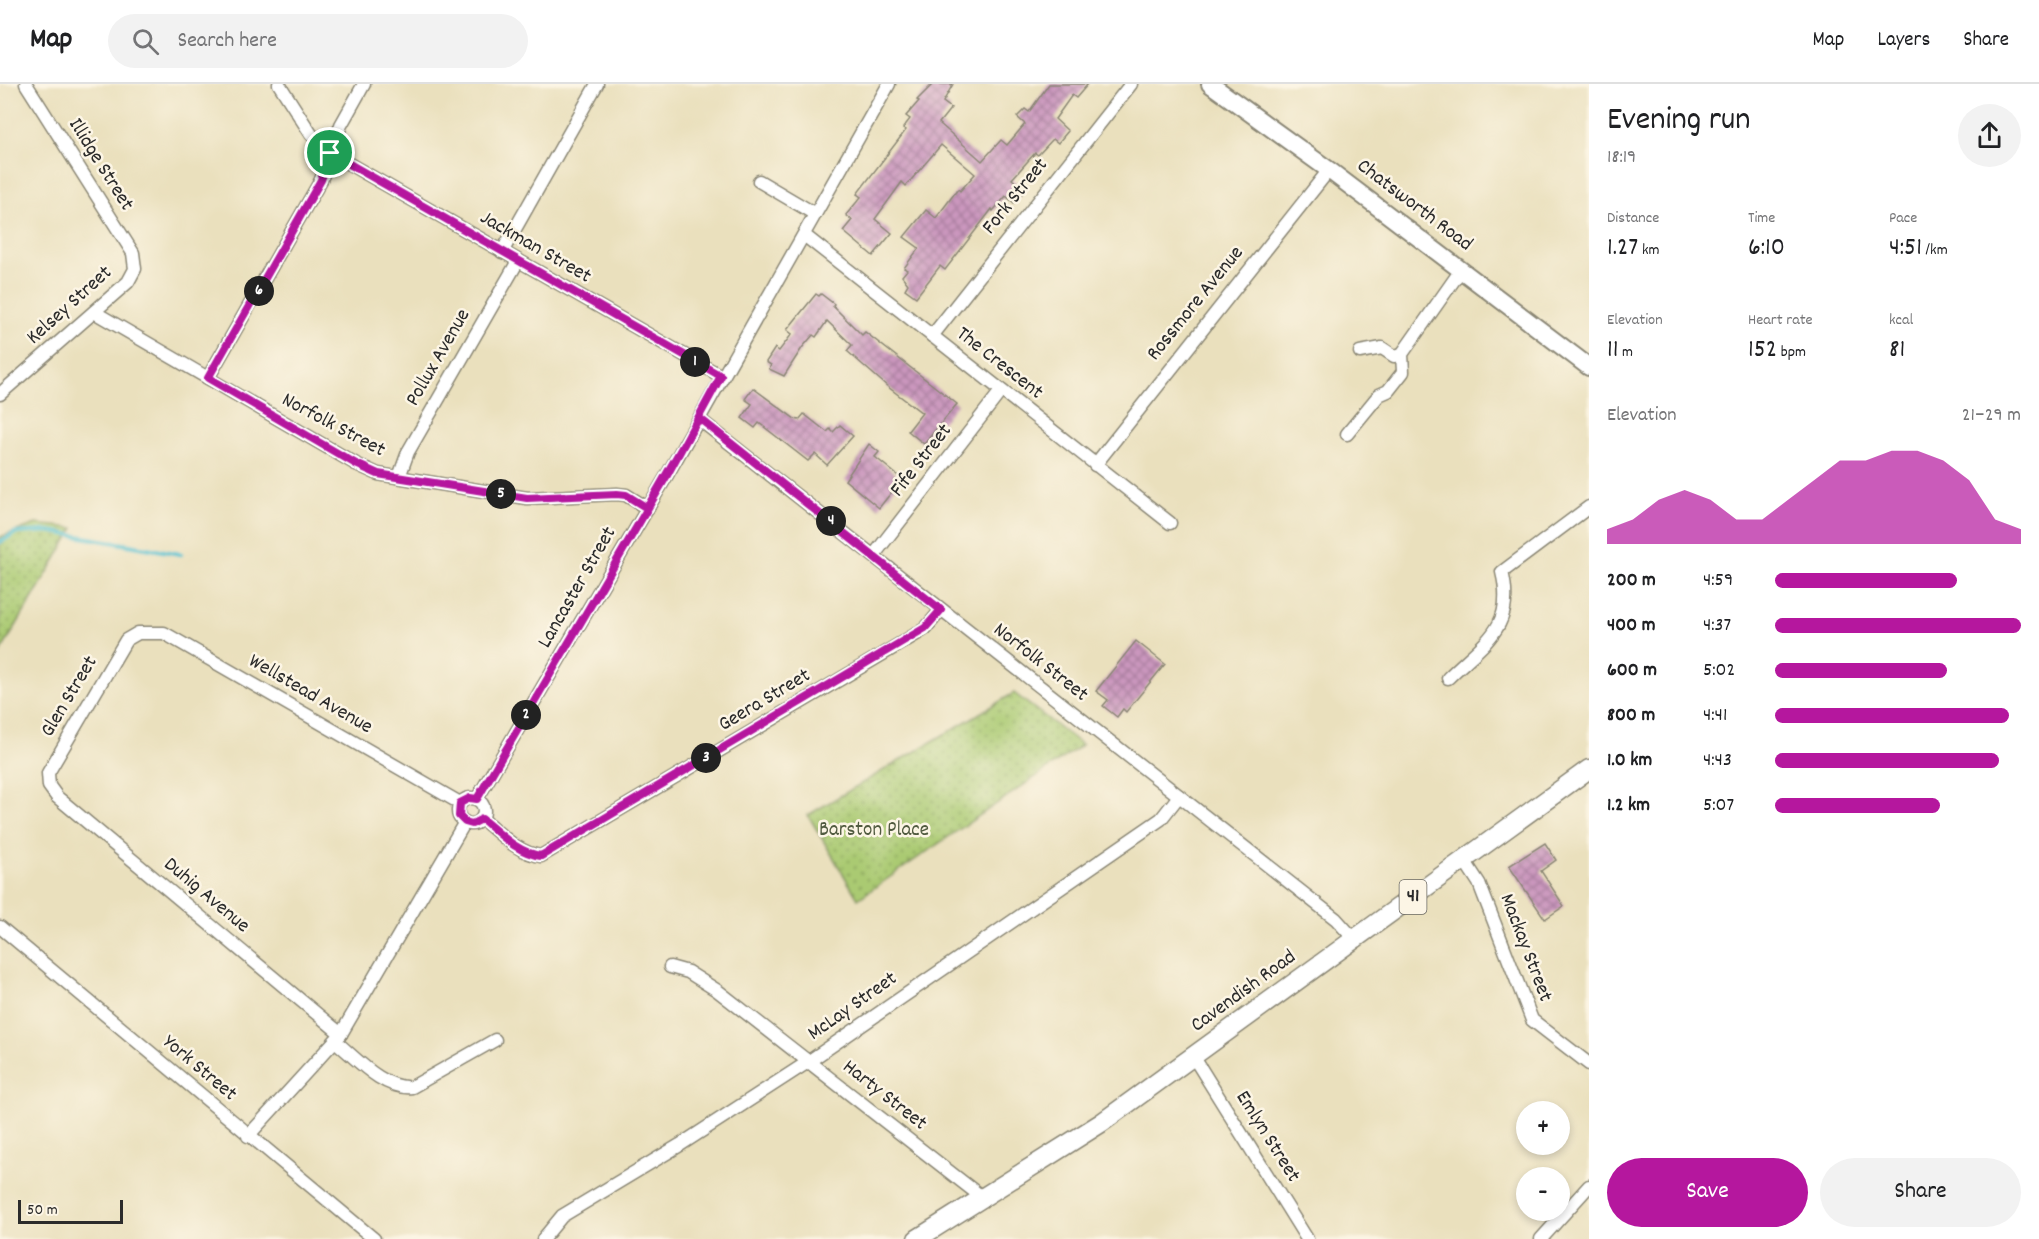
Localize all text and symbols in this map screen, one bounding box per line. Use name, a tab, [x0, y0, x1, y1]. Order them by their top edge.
search box	[108, 14, 528, 68]
text: Map	[30, 21, 72, 61]
icon: search	[129, 25, 162, 58]
text: Search here	[177, 26, 277, 57]
text: Map	[1813, 26, 1844, 56]
text: Layers	[1877, 26, 1930, 56]
text: Share	[1963, 26, 2009, 56]
text: Evening run	[1607, 98, 1751, 145]
button: share	[1958, 104, 2021, 167]
street label: Illidge Street	[60, 113, 141, 217]
pin	[304, 127, 355, 178]
icon: arrive	[313, 136, 346, 169]
text: 18:19	[1607, 144, 1636, 172]
street label: Fork Street	[976, 152, 1056, 242]
street label: Chatsworth Road	[1350, 152, 1478, 260]
street label: Jackman Street	[474, 204, 597, 292]
text: Distance	[1607, 207, 1659, 230]
text: Time	[1748, 207, 1775, 230]
text: Pace	[1889, 207, 1917, 230]
text: 1.27	[1607, 230, 1638, 267]
text: 6:10	[1748, 230, 1785, 267]
text: 4:51	[1889, 230, 1922, 267]
text: km	[1638, 239, 1660, 262]
text: /km	[1922, 239, 1948, 262]
street label: Rossmore Avenue	[1140, 240, 1252, 368]
street label: Kelsey Street	[20, 259, 120, 353]
pin: 6	[244, 276, 274, 306]
text: 6	[255, 279, 263, 302]
street label: Pollux Avenue	[399, 304, 479, 412]
text: Elevation	[1607, 309, 1663, 332]
text: Heart rate	[1748, 309, 1813, 332]
text: kcal	[1889, 309, 1913, 332]
street label: The Crescent	[949, 320, 1049, 408]
text: 11	[1607, 332, 1618, 369]
text: 152	[1748, 332, 1777, 369]
text: 81	[1889, 332, 1905, 369]
text: m	[1618, 341, 1633, 364]
text: bpm	[1777, 341, 1806, 364]
pin: 1	[680, 347, 710, 377]
text: 1	[693, 350, 697, 373]
street label: Norfolk Street	[276, 386, 390, 466]
text: Elevation	[1607, 402, 1677, 430]
text: 21–29 m	[1962, 402, 2021, 430]
street label: Fife Street	[884, 418, 960, 504]
pin: 5	[486, 479, 516, 509]
text: 5	[497, 482, 505, 505]
pin: 4	[816, 506, 846, 536]
text: 4	[828, 509, 834, 532]
street label: Lancaster Street	[531, 521, 625, 654]
text: 200 m	[1607, 567, 1656, 595]
text: 4:59	[1703, 567, 1733, 595]
text: 400 m	[1607, 612, 1655, 640]
text: 4:37	[1703, 612, 1731, 640]
street label: Norfolk Street	[986, 616, 1094, 710]
street label: Wellstead Avenue	[242, 647, 378, 743]
street label: Glen Street	[34, 650, 106, 743]
text: 600 m	[1607, 657, 1657, 685]
text: 5:02	[1703, 657, 1735, 685]
street label: Geera Street	[713, 662, 817, 740]
pin: 2	[511, 700, 541, 730]
text: 800 m	[1607, 702, 1655, 730]
text: 4:41	[1703, 702, 1727, 730]
text: 2	[523, 703, 530, 726]
pin: 3	[691, 743, 721, 773]
text: 3	[702, 746, 710, 769]
text: 1.0 km	[1607, 747, 1652, 775]
text: 4:43	[1703, 747, 1732, 775]
text: 1.2 km	[1607, 792, 1650, 820]
text: 5:07	[1703, 792, 1734, 820]
park label: Barston Place	[819, 816, 929, 846]
street label: Duhig Avenue	[156, 851, 256, 941]
road number: 41	[1400, 880, 1426, 914]
street label: Mackay Street	[1491, 890, 1559, 1007]
street label: Cavendish Road	[1185, 943, 1303, 1041]
street label: McLay Street	[802, 965, 904, 1049]
street label: York Street	[155, 1029, 243, 1109]
street label: Harty Street	[835, 1053, 933, 1139]
street label: Emlyn Street	[1227, 1085, 1307, 1189]
map controls	[1516, 1101, 1570, 1221]
button: +	[1516, 1101, 1570, 1155]
button: Save	[1607, 1158, 1808, 1227]
button: Share	[1820, 1158, 2021, 1227]
button: −	[1516, 1167, 1570, 1221]
scale bar	[18, 1197, 123, 1224]
text: 50 m	[27, 1199, 58, 1222]

